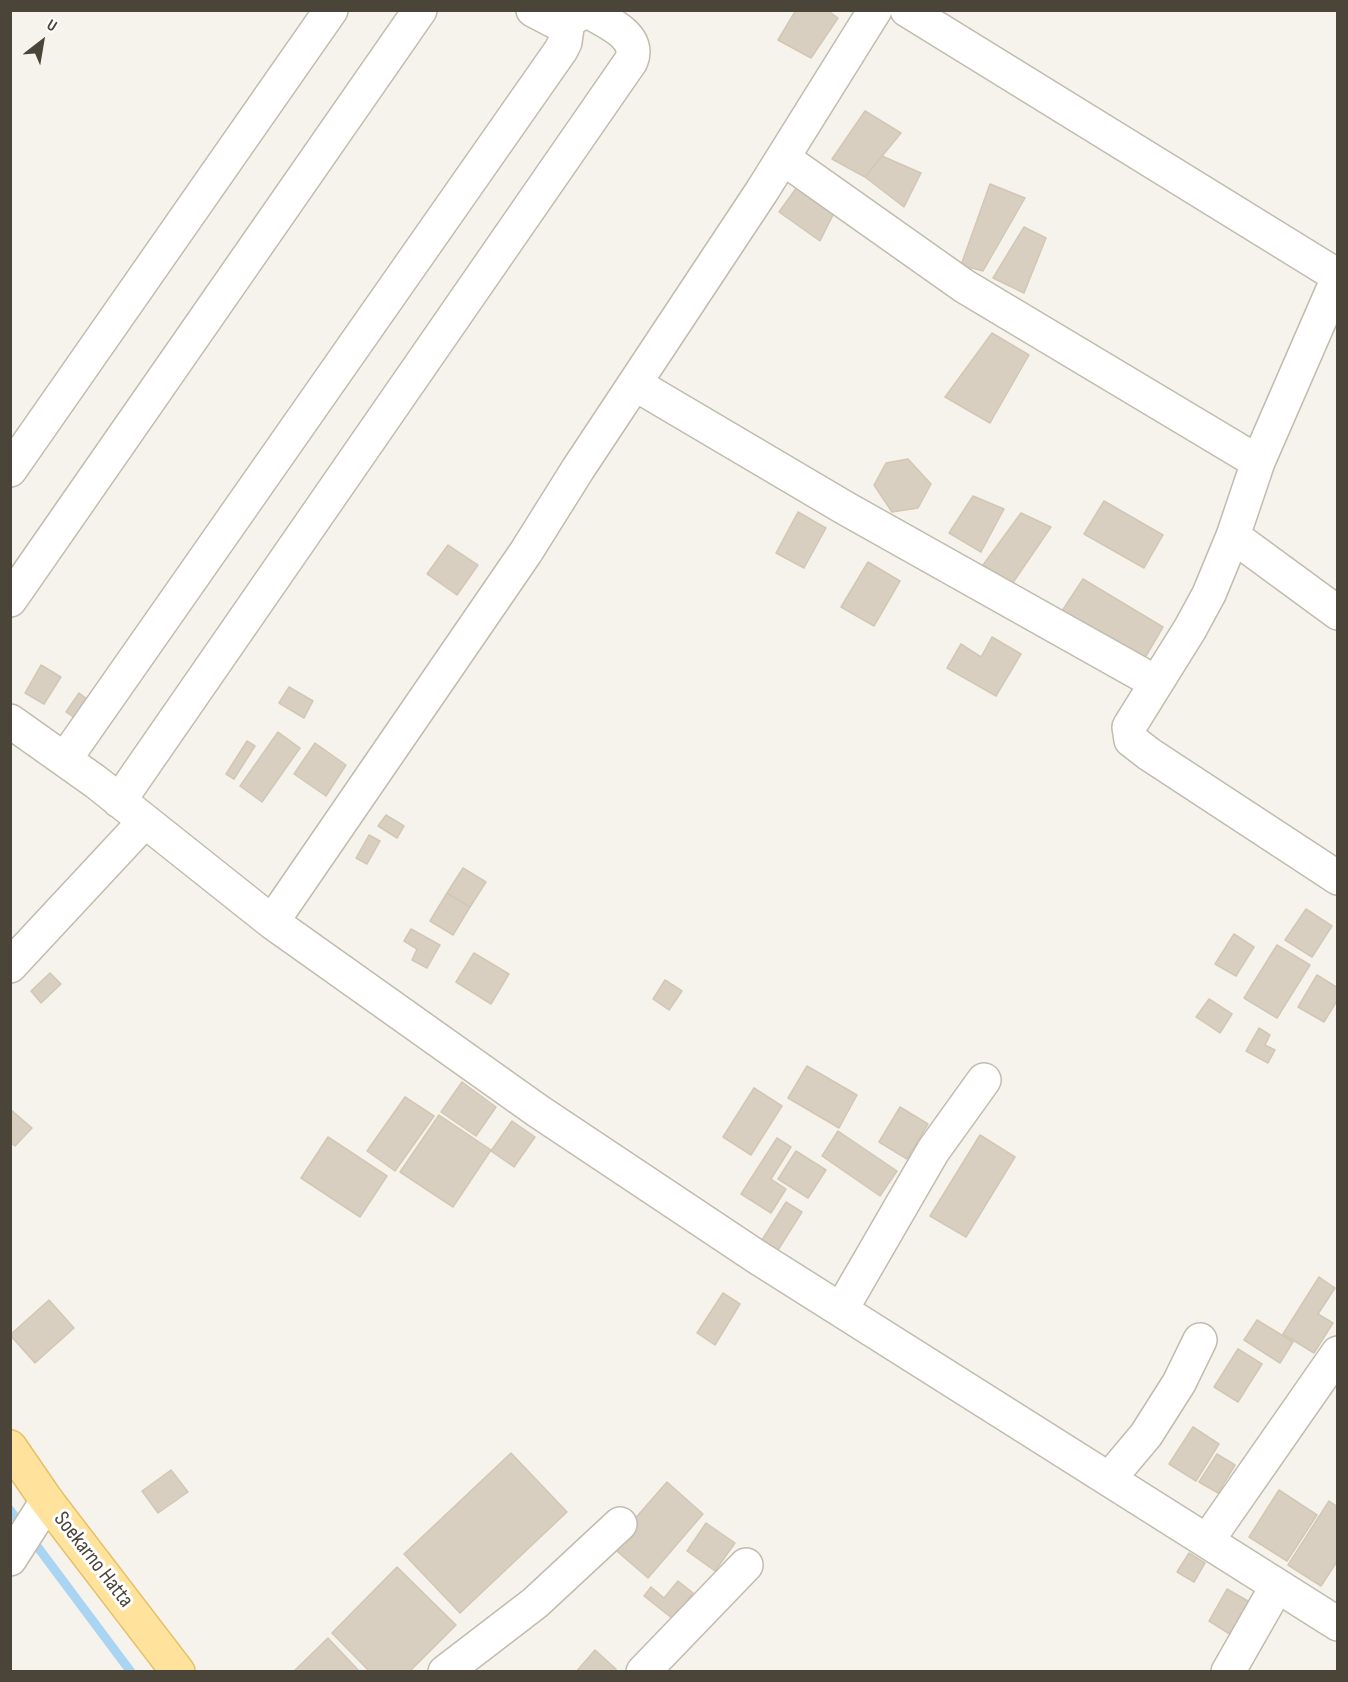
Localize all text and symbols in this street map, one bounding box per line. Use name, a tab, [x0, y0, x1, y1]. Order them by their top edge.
north arrow	[12, 12, 72, 72]
text: U	[43, 16, 60, 36]
street label: Soekarno Hatta	[47, 1507, 139, 1613]

